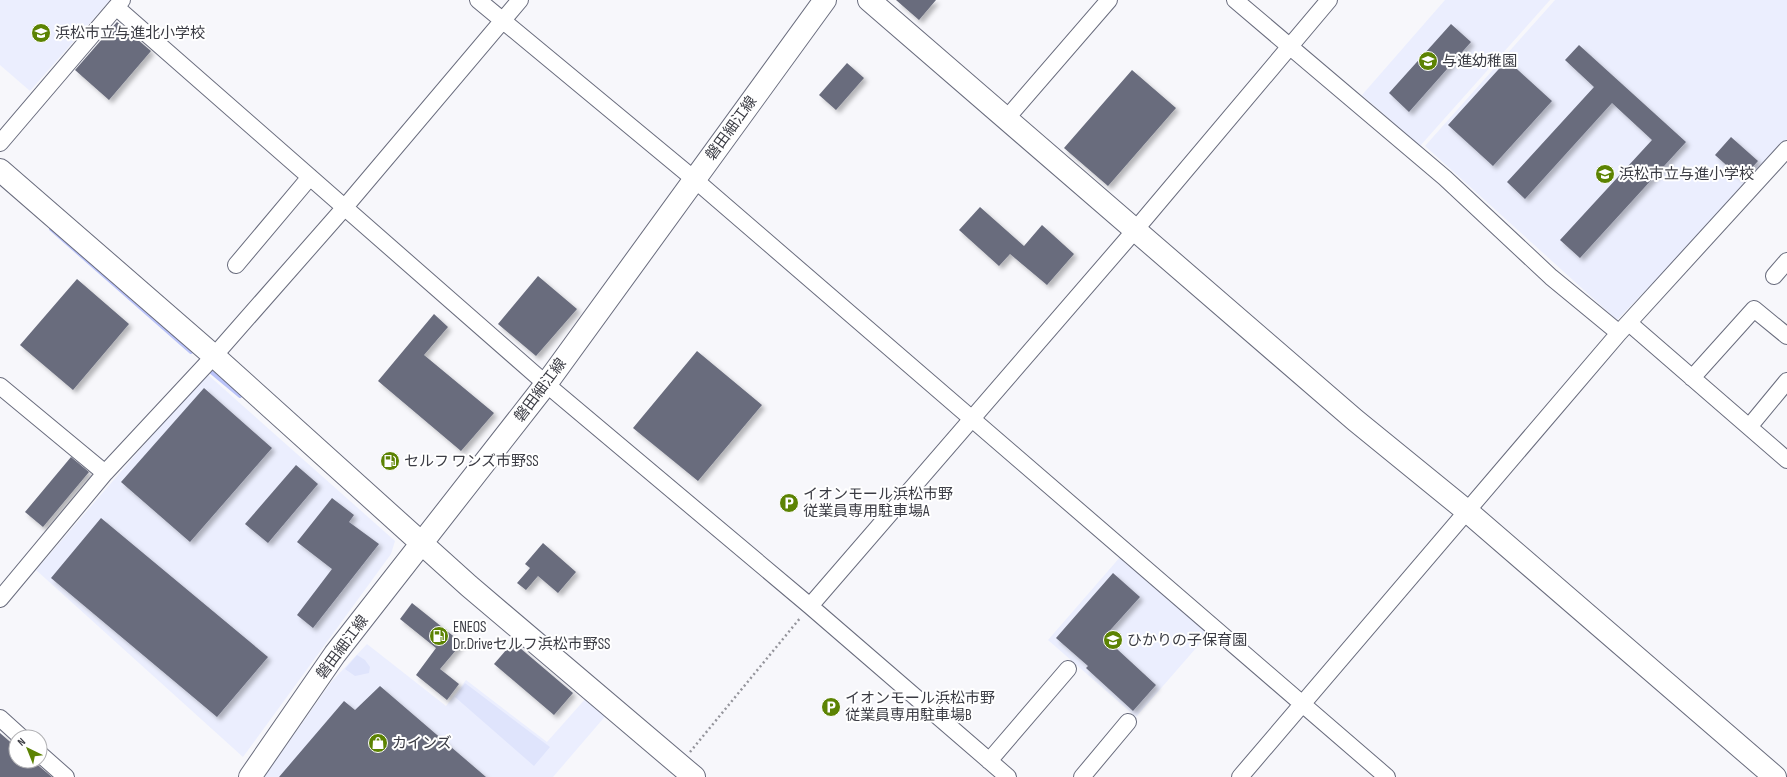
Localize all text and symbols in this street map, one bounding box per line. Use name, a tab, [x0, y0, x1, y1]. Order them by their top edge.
school or university icon: 浜松市立与進北小学校	[30, 22, 52, 44]
place label: 浜松市立与進北小学校	[55, 24, 205, 43]
school or university icon: 与進幼稚園	[1417, 50, 1439, 72]
place label: 与進幼稚園	[1442, 52, 1517, 71]
street label: 磐田細江線	[702, 92, 761, 164]
school or university icon: 浜松市立与進小学校	[1594, 163, 1616, 185]
place label: 浜松市立与進小学校	[1619, 165, 1754, 184]
street label: 磐田細江線	[510, 355, 571, 426]
fuel station icon: セルフ ワンズ市野SS	[379, 450, 401, 472]
place label: セルフ ワンズ市野SS	[404, 452, 539, 471]
place label: イオンモール浜松市野 従業員専用駐車場A	[803, 485, 953, 521]
parking icon: イオンモール浜松市野 従業員専用駐車場A	[778, 492, 800, 514]
street label: 磐田細江線	[312, 612, 373, 683]
place label: ENEOS Dr.Driveセルフ浜松市野SS	[453, 618, 610, 654]
fuel station icon: ENEOS Dr.Driveセルフ浜松市野SS	[428, 625, 450, 647]
school or university icon: ひかりの子保育園	[1102, 629, 1124, 651]
place label: ひかりの子保育園	[1127, 631, 1247, 650]
place label: イオンモール浜松市野 従業員専用駐車場B	[845, 689, 995, 725]
parking icon: イオンモール浜松市野 従業員専用駐車場B	[820, 696, 842, 718]
north arrow	[8, 729, 48, 769]
shop icon: カインズ	[367, 732, 389, 754]
place label: カインズ	[392, 734, 452, 753]
text: N	[15, 735, 28, 749]

